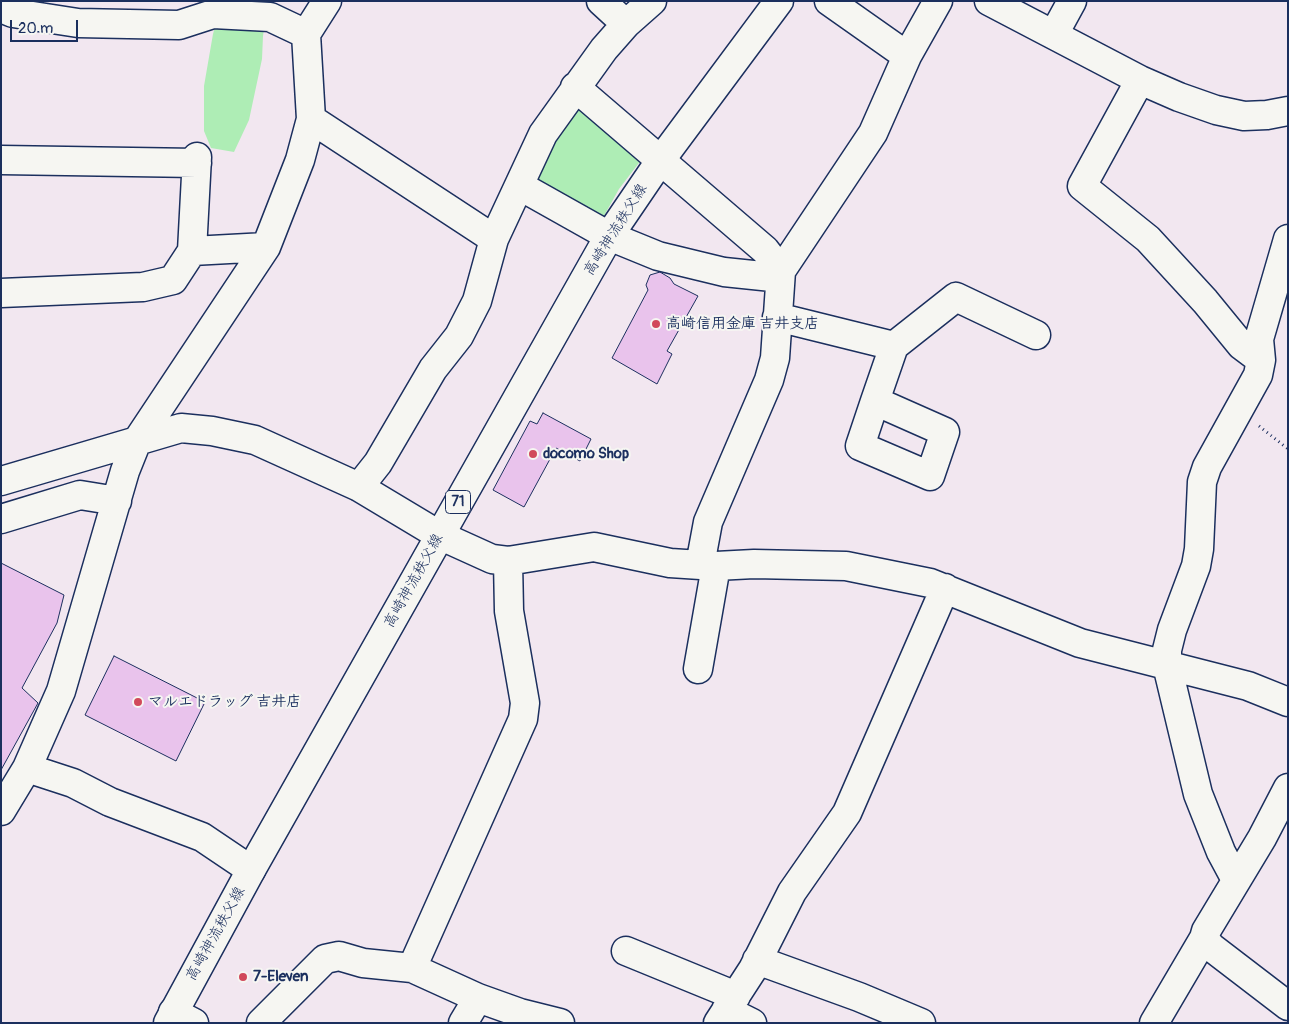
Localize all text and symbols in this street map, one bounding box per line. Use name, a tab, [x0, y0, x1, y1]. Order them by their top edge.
scale bar	[12, 10, 80, 42]
text: 20 m	[18, 19, 53, 38]
street label: 高崎神流秩父線	[581, 181, 651, 279]
place label: 高崎信用金庫 吉井支店	[666, 315, 819, 333]
marker: 高崎信用金庫 吉井支店	[650, 318, 662, 330]
place label: docomo Shop	[543, 445, 629, 463]
marker: docomo Shop	[527, 448, 539, 460]
road number: 71	[446, 491, 470, 514]
street label: 高崎神流秩父線	[381, 531, 447, 631]
place label: マルエドラッグ 吉井店	[148, 693, 301, 711]
marker: マルエドラッグ 吉井店	[132, 696, 144, 708]
street label: 高崎神流秩父線	[183, 884, 249, 984]
place label: 7-Eleven	[253, 968, 308, 986]
marker: 7-Eleven	[237, 971, 249, 983]

